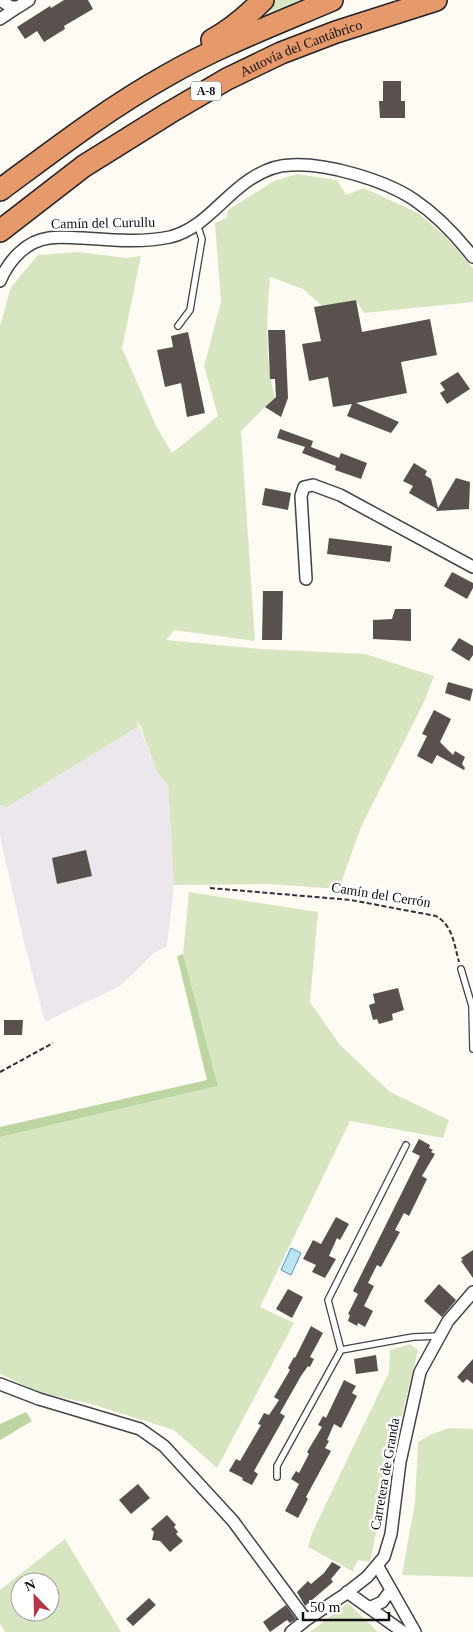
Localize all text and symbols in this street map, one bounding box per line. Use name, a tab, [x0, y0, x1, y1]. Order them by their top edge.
street label: Autovía del Cantábrico	[237, 17, 364, 79]
road number: A-8	[191, 82, 221, 100]
street label: Camín del Curullu	[51, 215, 155, 231]
street label: Camín del Cerrón	[330, 880, 432, 910]
street label: Carretera de Granda	[368, 1416, 402, 1531]
north arrow	[10, 1572, 60, 1622]
text: N	[23, 1577, 38, 1594]
scale bar	[303, 1590, 389, 1622]
text: 50 m	[310, 1599, 341, 1615]

